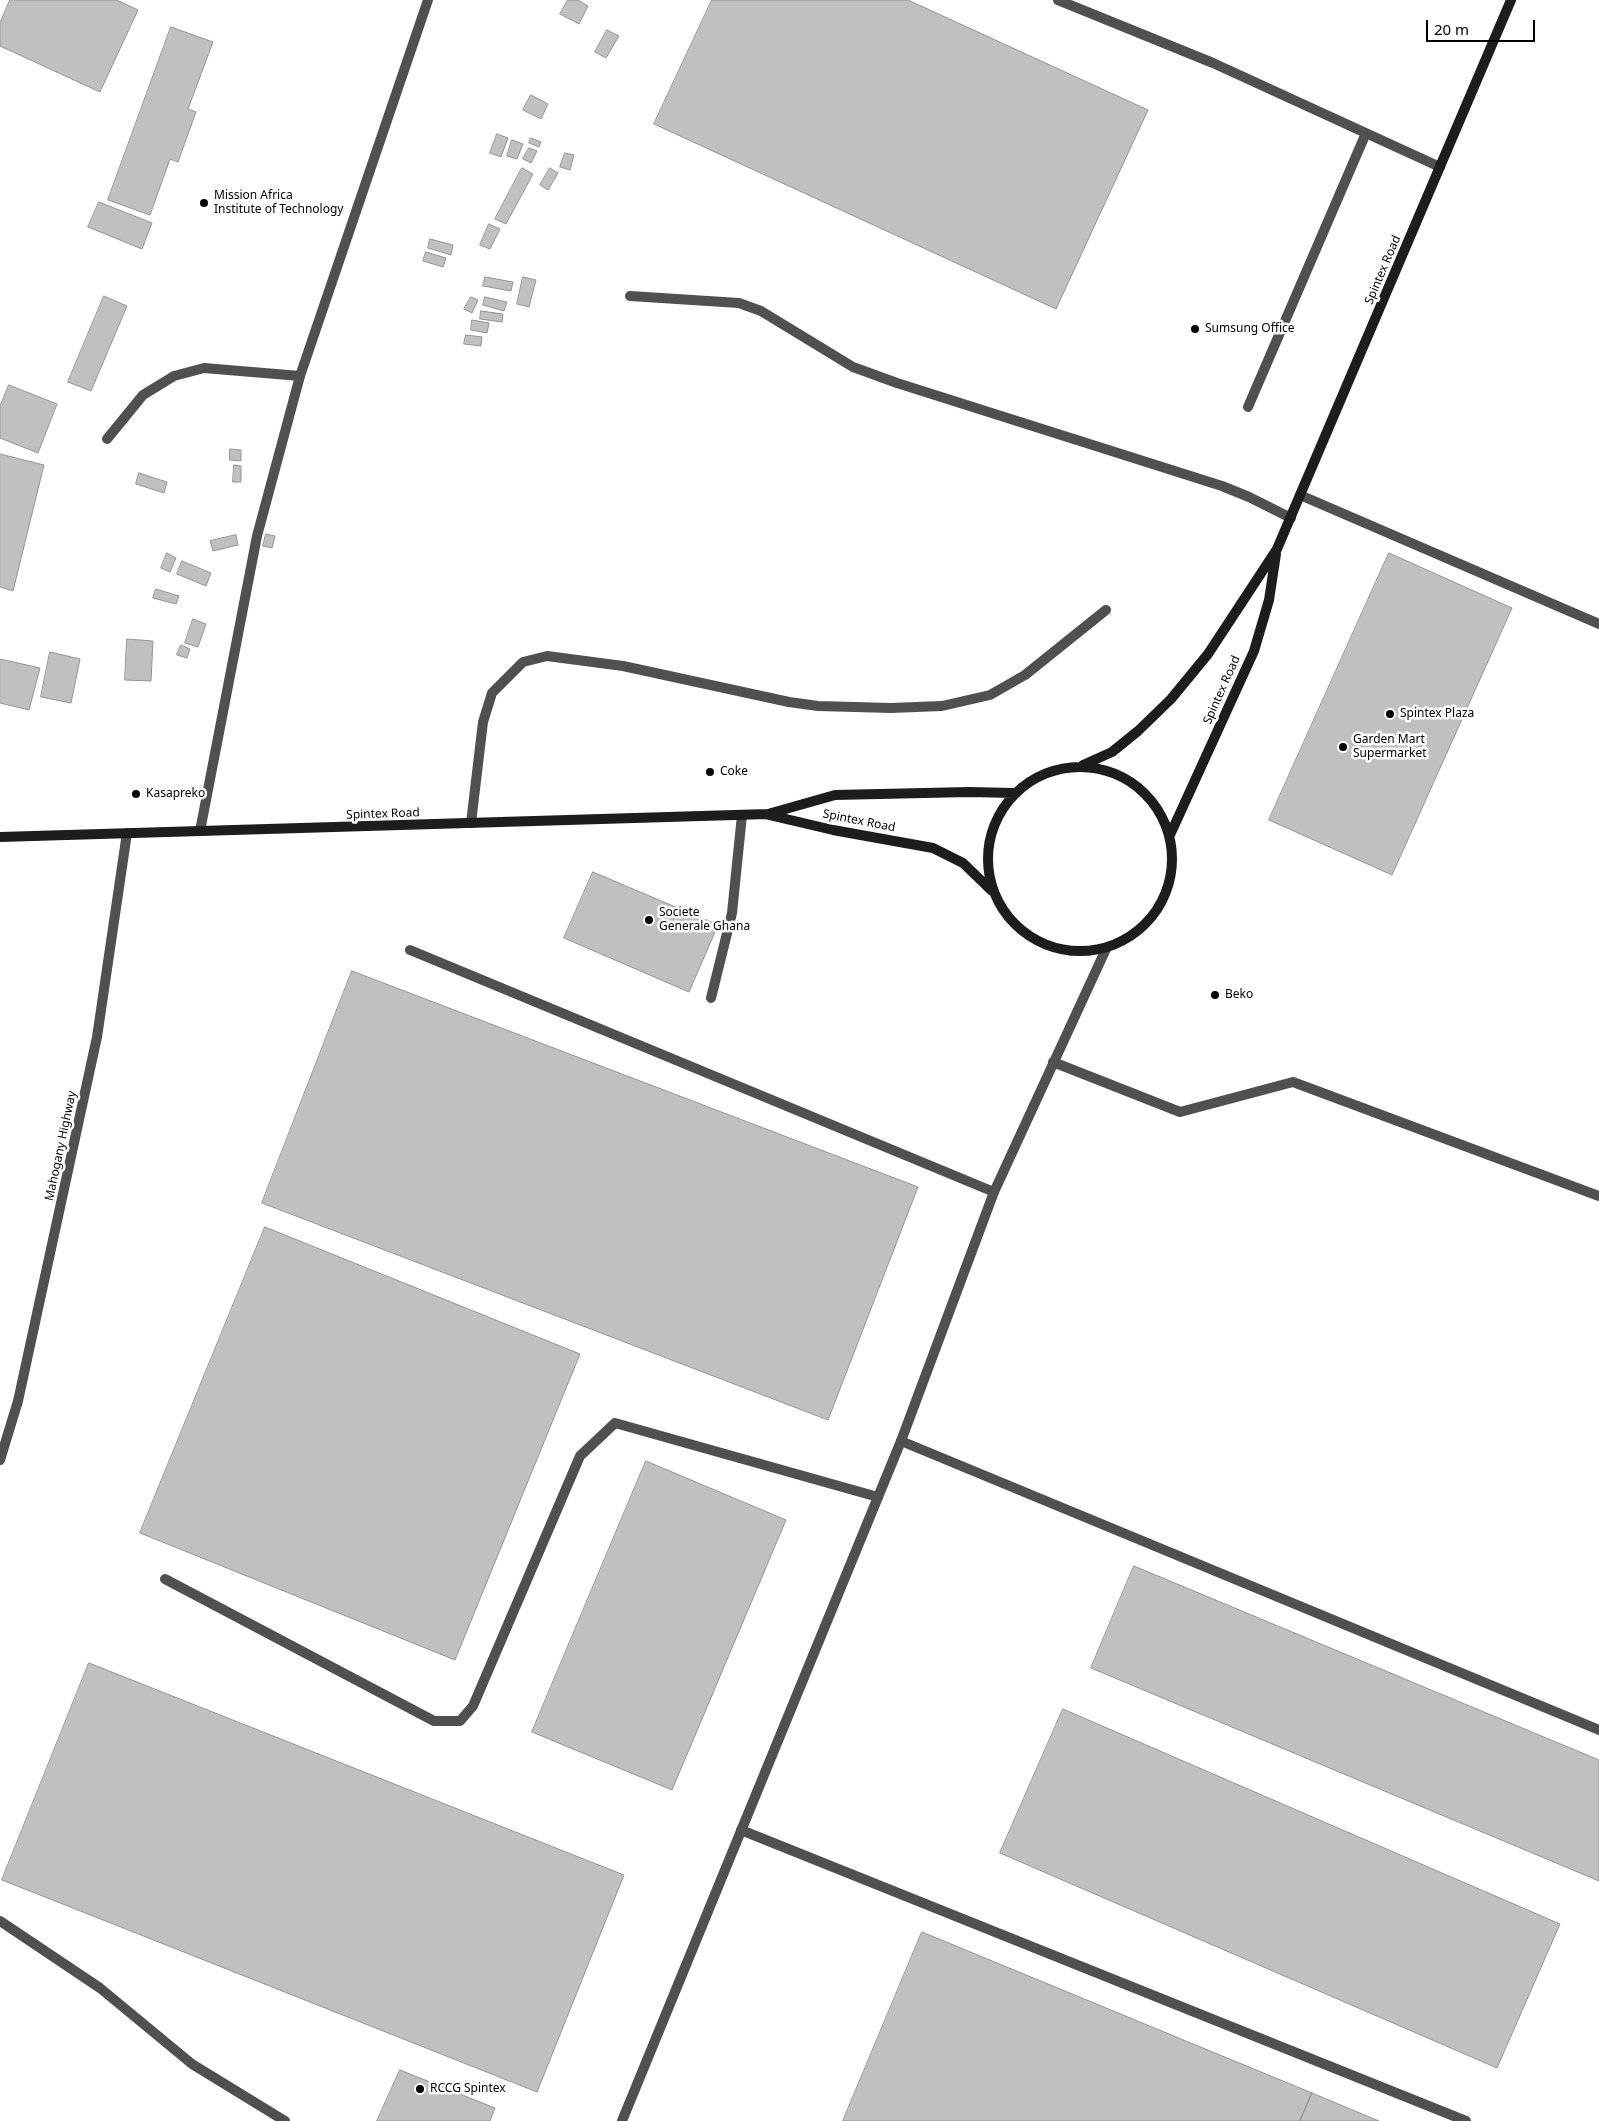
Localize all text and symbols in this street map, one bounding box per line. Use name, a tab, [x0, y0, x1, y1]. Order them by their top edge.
scale bar	[1429, 10, 1538, 42]
text: 20 m	[1434, 19, 1469, 39]
place label: Mission Africa Institute of Technology	[214, 189, 343, 217]
marker: Mission Africa Institute of Technology	[198, 197, 210, 209]
street label: Spintex Road	[1362, 233, 1404, 307]
place label: Sumsung Office	[1205, 322, 1295, 336]
marker: Sumsung Office	[1189, 323, 1201, 335]
street label: Spintex Road	[1200, 653, 1244, 727]
place label: Spintex Plaza	[1400, 707, 1474, 721]
marker: Spintex Plaza	[1384, 708, 1396, 720]
place label: Garden Mart Supermarket	[1353, 733, 1427, 761]
marker: Garden Mart Supermarket	[1337, 741, 1349, 753]
place label: Coke	[720, 765, 748, 779]
marker: Coke	[704, 766, 716, 778]
place label: Kasapreko	[146, 787, 205, 801]
marker: Kasapreko	[130, 788, 142, 800]
street label: Spintex Road	[346, 806, 420, 822]
street label: Spintex Road	[821, 807, 897, 835]
place label: Societe Generale Ghana	[659, 906, 750, 934]
marker: Societe Generale Ghana	[643, 914, 655, 926]
place label: Beko	[1225, 988, 1253, 1002]
marker: Beko	[1209, 989, 1221, 1001]
street label: Mahogany Highway	[42, 1090, 80, 1202]
place label: RCCG Spintex	[430, 2082, 506, 2096]
marker: RCCG Spintex	[414, 2083, 426, 2095]

